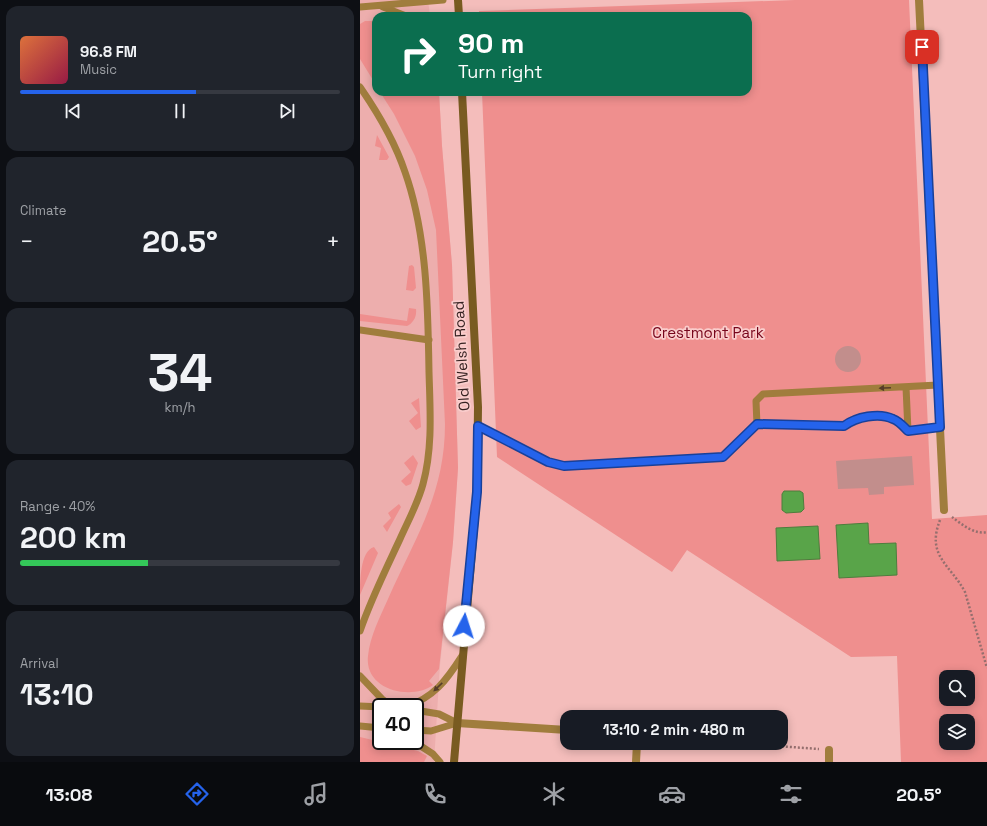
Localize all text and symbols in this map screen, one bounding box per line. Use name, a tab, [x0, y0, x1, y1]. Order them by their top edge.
text: 90 m	[458, 25, 524, 61]
icon: right	[392, 28, 444, 80]
pin	[905, 30, 939, 64]
icon: arrive	[911, 36, 933, 58]
text: 96.8 FM	[80, 42, 137, 61]
text: Turn right	[458, 60, 542, 83]
text: Music	[80, 61, 117, 78]
icon: previous	[62, 100, 84, 122]
icon: pause	[169, 100, 191, 122]
icon: next	[276, 100, 298, 122]
text: Climate	[20, 202, 66, 219]
text: 20.5°	[142, 222, 218, 261]
text: −	[20, 227, 34, 255]
text: +	[326, 227, 340, 255]
street label: Old Welsh Road	[449, 300, 473, 412]
park label: Crestmont Park	[652, 323, 764, 342]
text: 34	[148, 340, 212, 406]
one-way arrow	[879, 384, 891, 391]
text: km/h	[165, 399, 195, 416]
text: Range · 40%	[20, 498, 95, 515]
text: 200 km	[20, 518, 127, 557]
position arrow	[443, 605, 485, 647]
text: Arrival	[20, 655, 59, 672]
map controls	[939, 670, 975, 750]
button: search	[939, 670, 975, 706]
text: 13:10	[20, 675, 94, 714]
one-way arrow	[433, 682, 443, 692]
speed limit sign: 40	[372, 698, 424, 750]
button: layers	[939, 714, 975, 750]
text: 13:10 · 2 min · 480 m	[603, 720, 745, 739]
icon: directions	[183, 780, 211, 808]
icon: music	[302, 780, 330, 808]
icon: phone	[421, 780, 449, 808]
icon: climate	[540, 780, 568, 808]
icon: car	[658, 780, 686, 808]
icon: filters	[777, 780, 805, 808]
text: 13:08	[45, 783, 92, 806]
text: 20.5°	[896, 783, 942, 806]

